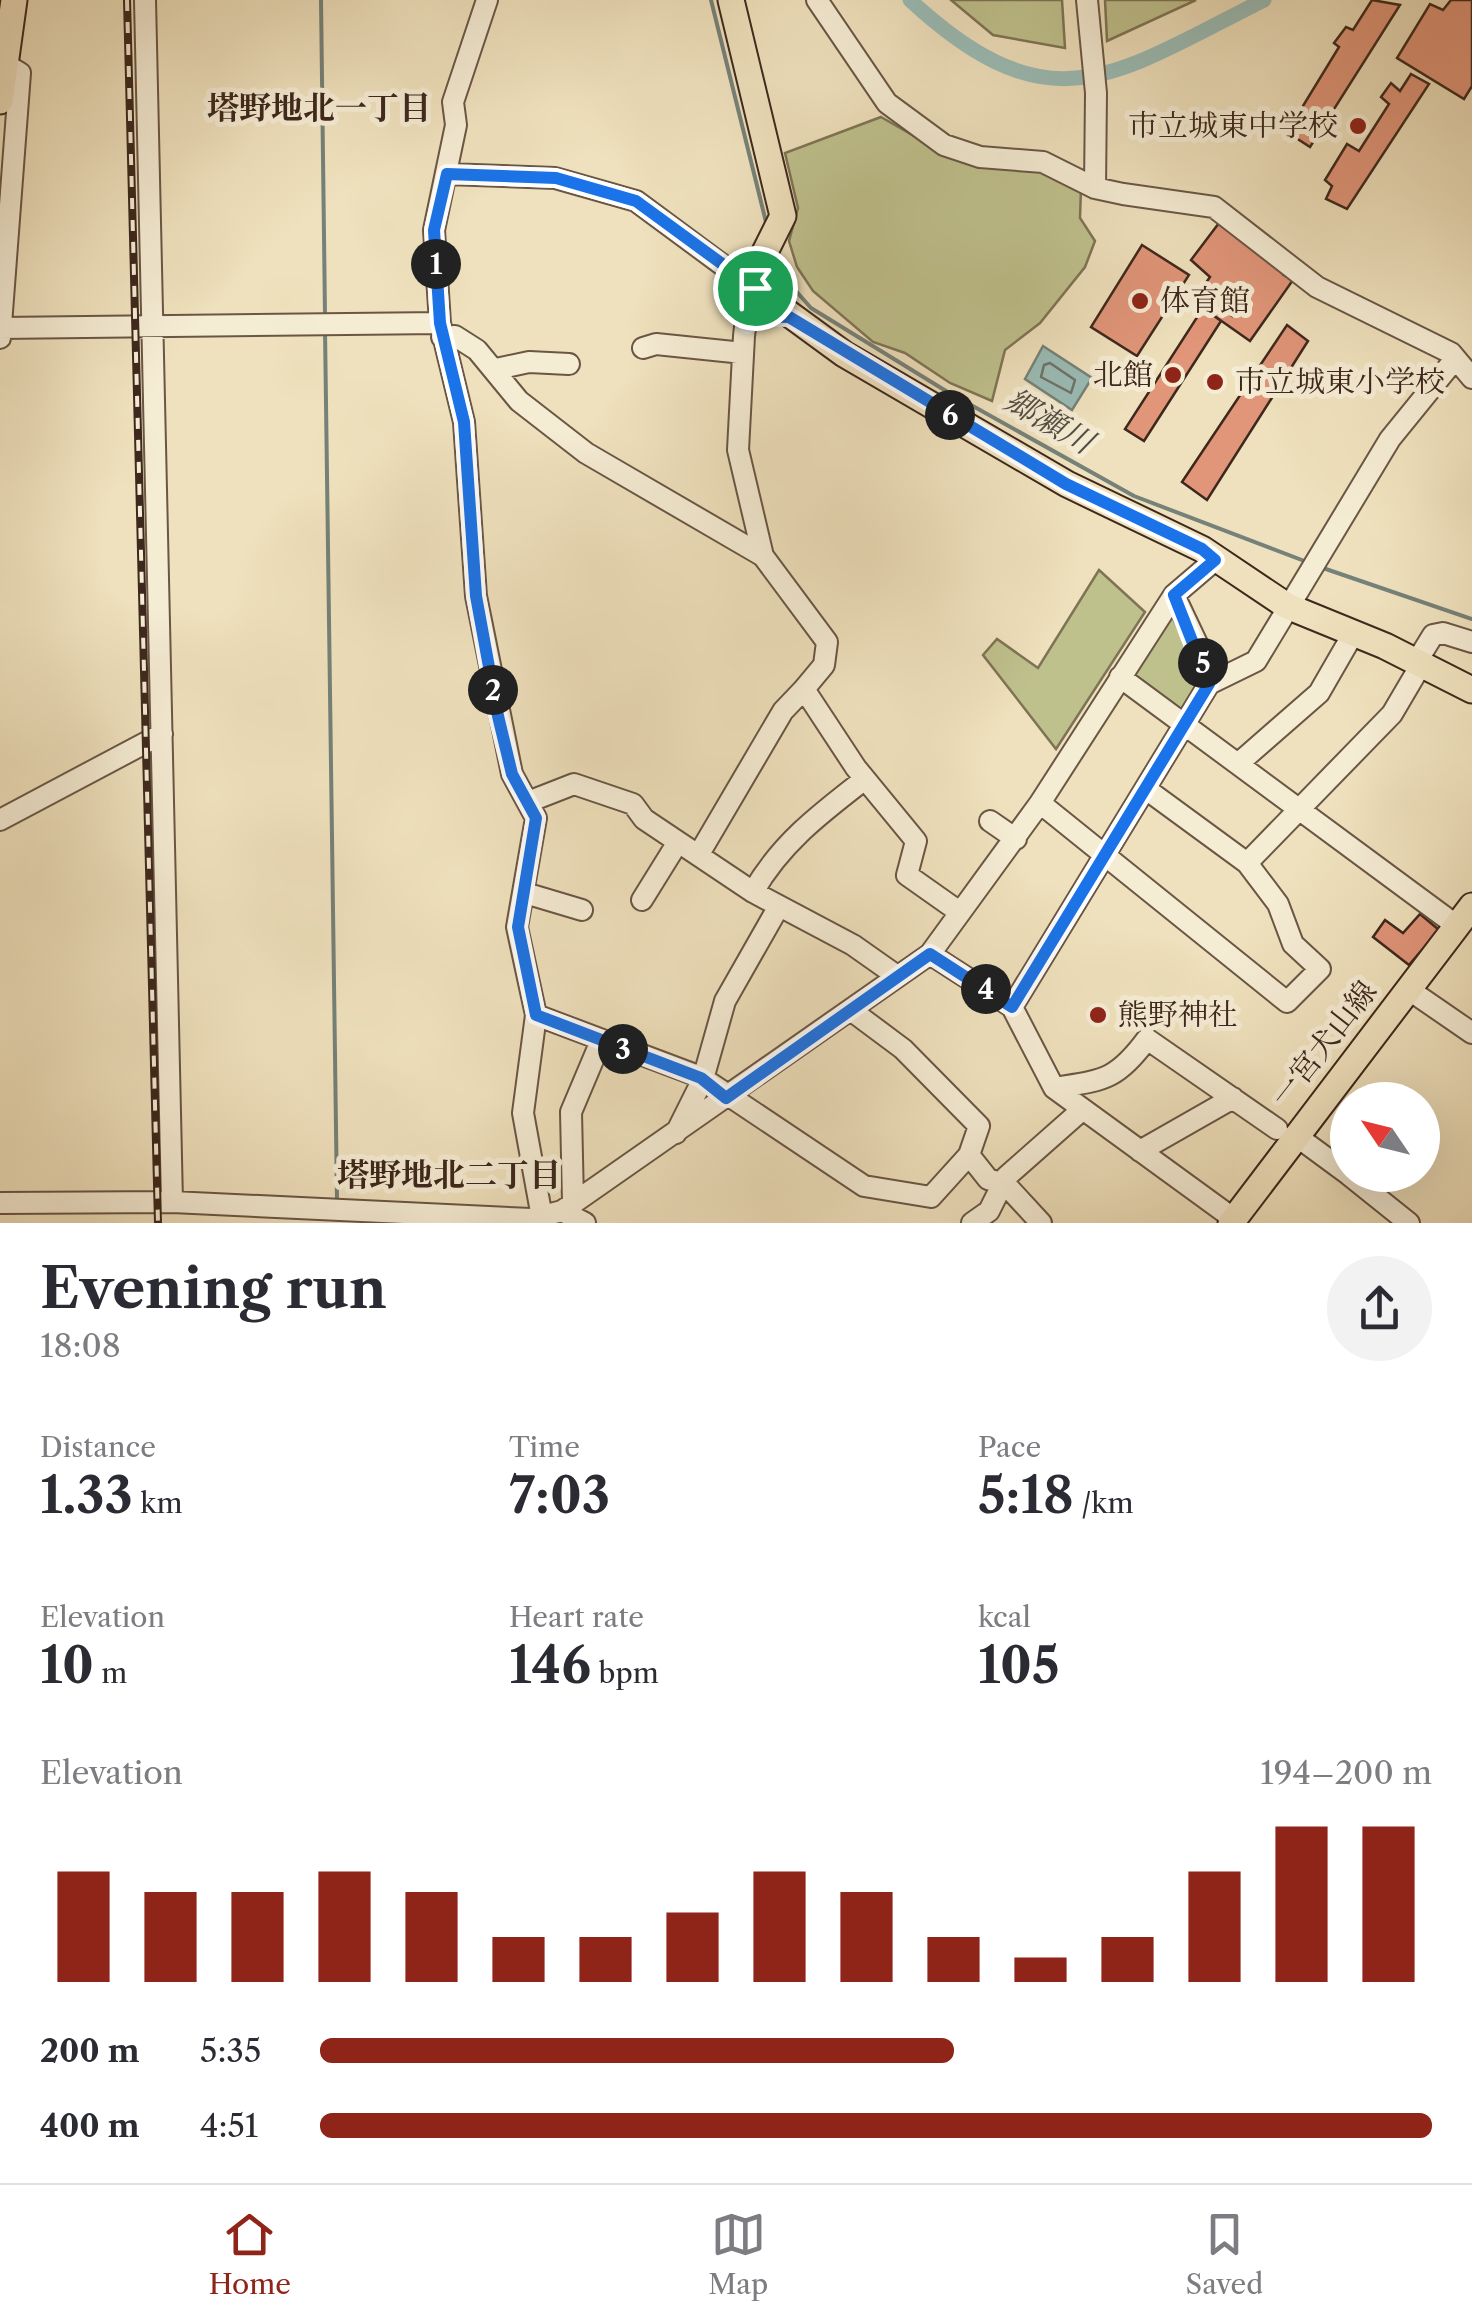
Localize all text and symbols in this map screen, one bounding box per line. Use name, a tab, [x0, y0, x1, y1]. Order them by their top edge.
district label: 塔野地北一丁目	[207, 88, 431, 127]
place label: 市立城東中学校	[1128, 107, 1338, 144]
marker: 市立城東中学校	[1347, 115, 1369, 137]
pin: 1	[411, 239, 461, 289]
pin	[713, 246, 798, 331]
text: 1	[430, 247, 442, 281]
icon: arrive	[728, 261, 783, 316]
place label: 体育館	[1160, 282, 1250, 319]
marker: 体育館	[1129, 290, 1151, 312]
place label: 北館	[1093, 356, 1153, 393]
place label: 市立城東小学校	[1235, 363, 1445, 400]
marker: 北館	[1162, 364, 1184, 386]
marker: 市立城東小学校	[1204, 371, 1226, 393]
water label: 郷瀬川	[998, 380, 1103, 463]
pin: 6	[925, 390, 975, 440]
text: 6	[942, 398, 958, 432]
pin: 5	[1178, 638, 1228, 688]
text: 5	[1195, 646, 1211, 680]
pin: 2	[468, 665, 518, 715]
text: 2	[485, 673, 501, 707]
pin: 4	[961, 964, 1011, 1014]
text: 4	[978, 972, 994, 1006]
street label: 一宮犬山線	[1263, 973, 1384, 1114]
place label: 熊野神社	[1118, 996, 1238, 1033]
marker: 熊野神社	[1087, 1004, 1109, 1026]
pin: 3	[598, 1024, 648, 1074]
text: 3	[615, 1032, 631, 1066]
north arrow	[1330, 1082, 1440, 1192]
map controls	[1330, 1082, 1440, 1192]
district label: 塔野地北二丁目	[337, 1155, 561, 1194]
text: Evening run	[40, 1255, 387, 1322]
button: share	[1327, 1256, 1432, 1361]
text: 18:08	[40, 1326, 121, 1365]
text: Distance	[40, 1430, 156, 1464]
text: Time	[509, 1430, 580, 1464]
text: Pace	[978, 1430, 1041, 1464]
text: 1.33	[40, 1464, 133, 1526]
text: 7:03	[509, 1464, 610, 1526]
text: 5:18	[978, 1464, 1074, 1526]
text: km	[133, 1486, 183, 1520]
text: /km	[1074, 1486, 1134, 1520]
text: Elevation	[40, 1600, 165, 1634]
text: Heart rate	[509, 1600, 644, 1634]
text: kcal	[978, 1600, 1031, 1634]
text: 10	[40, 1634, 94, 1696]
text: 146	[509, 1634, 591, 1696]
text: 105	[978, 1634, 1060, 1696]
text: m	[94, 1656, 127, 1690]
text: bpm	[591, 1656, 659, 1690]
text: Elevation	[40, 1753, 183, 1792]
text: 194–200 m	[1260, 1753, 1432, 1792]
text: 200 m	[40, 2031, 140, 2070]
text: 5:35	[200, 2031, 261, 2070]
text: 400 m	[40, 2106, 140, 2145]
text: 4:51	[200, 2106, 258, 2145]
tab: Home	[209, 2207, 291, 2301]
tab: Map	[708, 2207, 768, 2301]
tab: Saved	[1186, 2207, 1263, 2301]

